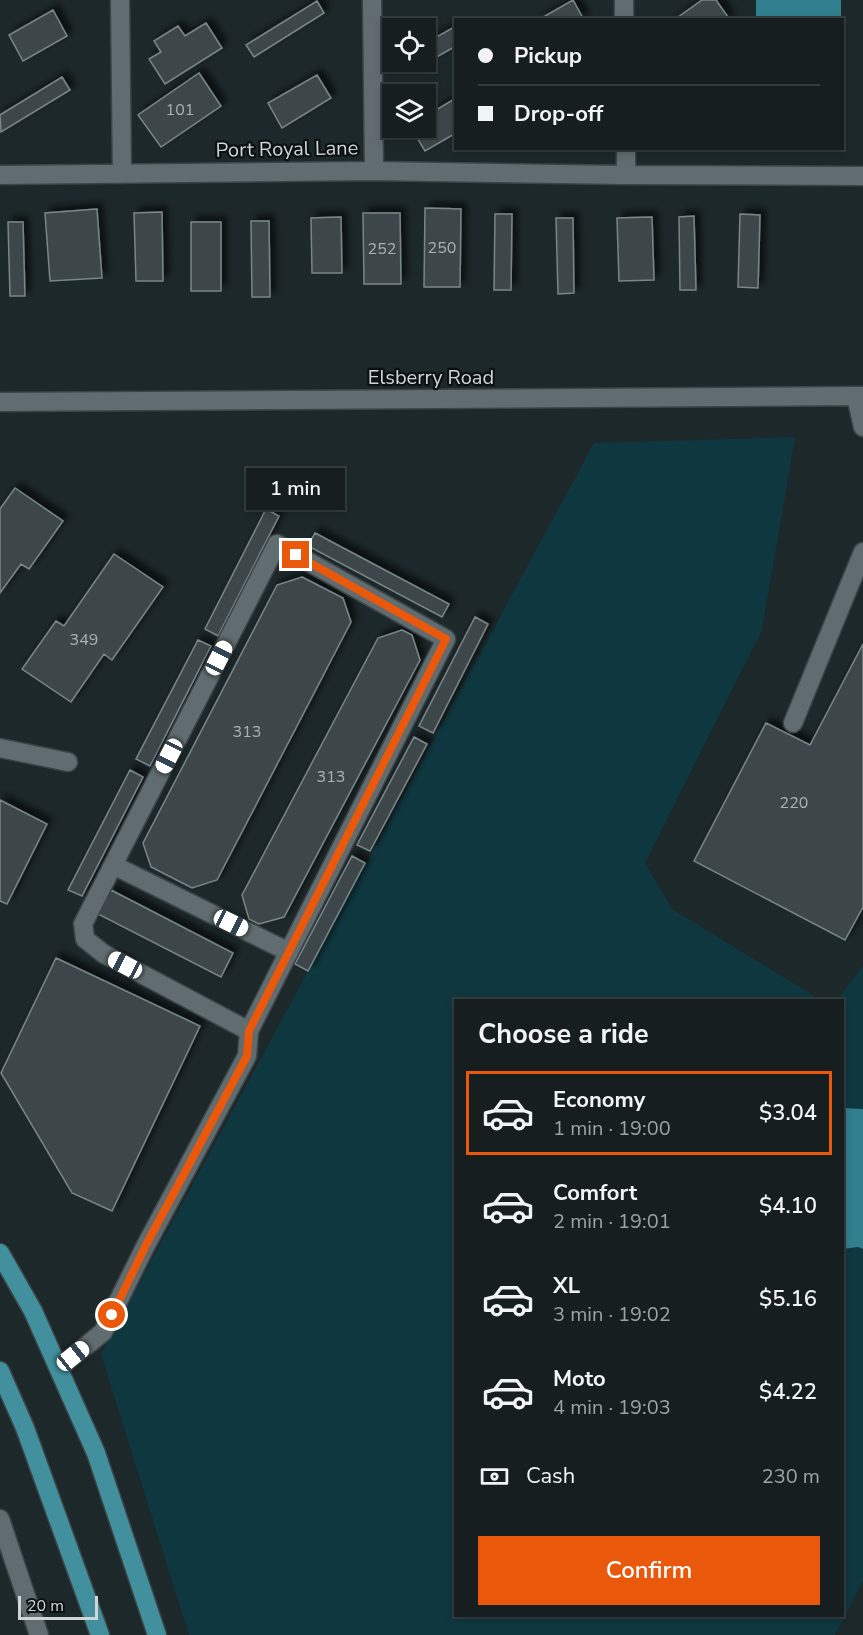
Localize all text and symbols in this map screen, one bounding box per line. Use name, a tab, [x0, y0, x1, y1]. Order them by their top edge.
map controls	[382, 18, 436, 138]
button: locate	[382, 18, 436, 72]
text: Pickup	[514, 41, 582, 71]
button: layers	[382, 84, 436, 138]
house number: 101	[166, 99, 194, 121]
text: Drop-off	[514, 99, 603, 129]
street label: Port Royal Lane	[216, 134, 358, 164]
house number: 250	[428, 237, 456, 259]
house number: 252	[368, 238, 396, 260]
street label: Elsberry Road	[368, 364, 494, 391]
callout: 1 min	[246, 468, 346, 510]
text: 1 min	[270, 475, 321, 502]
route end	[282, 541, 309, 568]
house number: 349	[70, 629, 98, 651]
car	[203, 638, 235, 678]
house number: 313	[233, 721, 261, 743]
car	[153, 736, 185, 776]
house number: 313	[317, 766, 345, 788]
house number: 220	[780, 792, 808, 814]
car	[211, 907, 251, 939]
car	[105, 949, 145, 981]
text: Choose a ride	[478, 1016, 649, 1053]
text: Economy	[553, 1085, 645, 1115]
icon: car	[481, 1086, 535, 1140]
text: $3.04	[759, 1098, 817, 1128]
text: 1 min · 19:00	[553, 1115, 671, 1142]
text: Comfort	[553, 1178, 637, 1208]
icon: car	[481, 1179, 535, 1233]
text: $4.10	[759, 1191, 817, 1221]
text: 2 min · 19:01	[553, 1208, 671, 1235]
text: XL	[553, 1271, 580, 1301]
icon: car	[481, 1272, 535, 1326]
text: $5.16	[759, 1284, 817, 1314]
route start	[98, 1301, 125, 1328]
text: 3 min · 19:02	[553, 1301, 671, 1328]
car	[53, 1338, 93, 1374]
text: Moto	[553, 1364, 606, 1394]
icon: car	[481, 1365, 535, 1419]
text: $4.22	[759, 1377, 817, 1407]
text: 4 min · 19:03	[553, 1394, 671, 1421]
icon: cash	[478, 1460, 511, 1493]
text: Cash	[526, 1461, 575, 1491]
text: 230 m	[762, 1463, 820, 1490]
button: Confirm	[478, 1536, 820, 1605]
scale bar	[18, 1593, 98, 1620]
text: 20 m	[27, 1595, 64, 1617]

